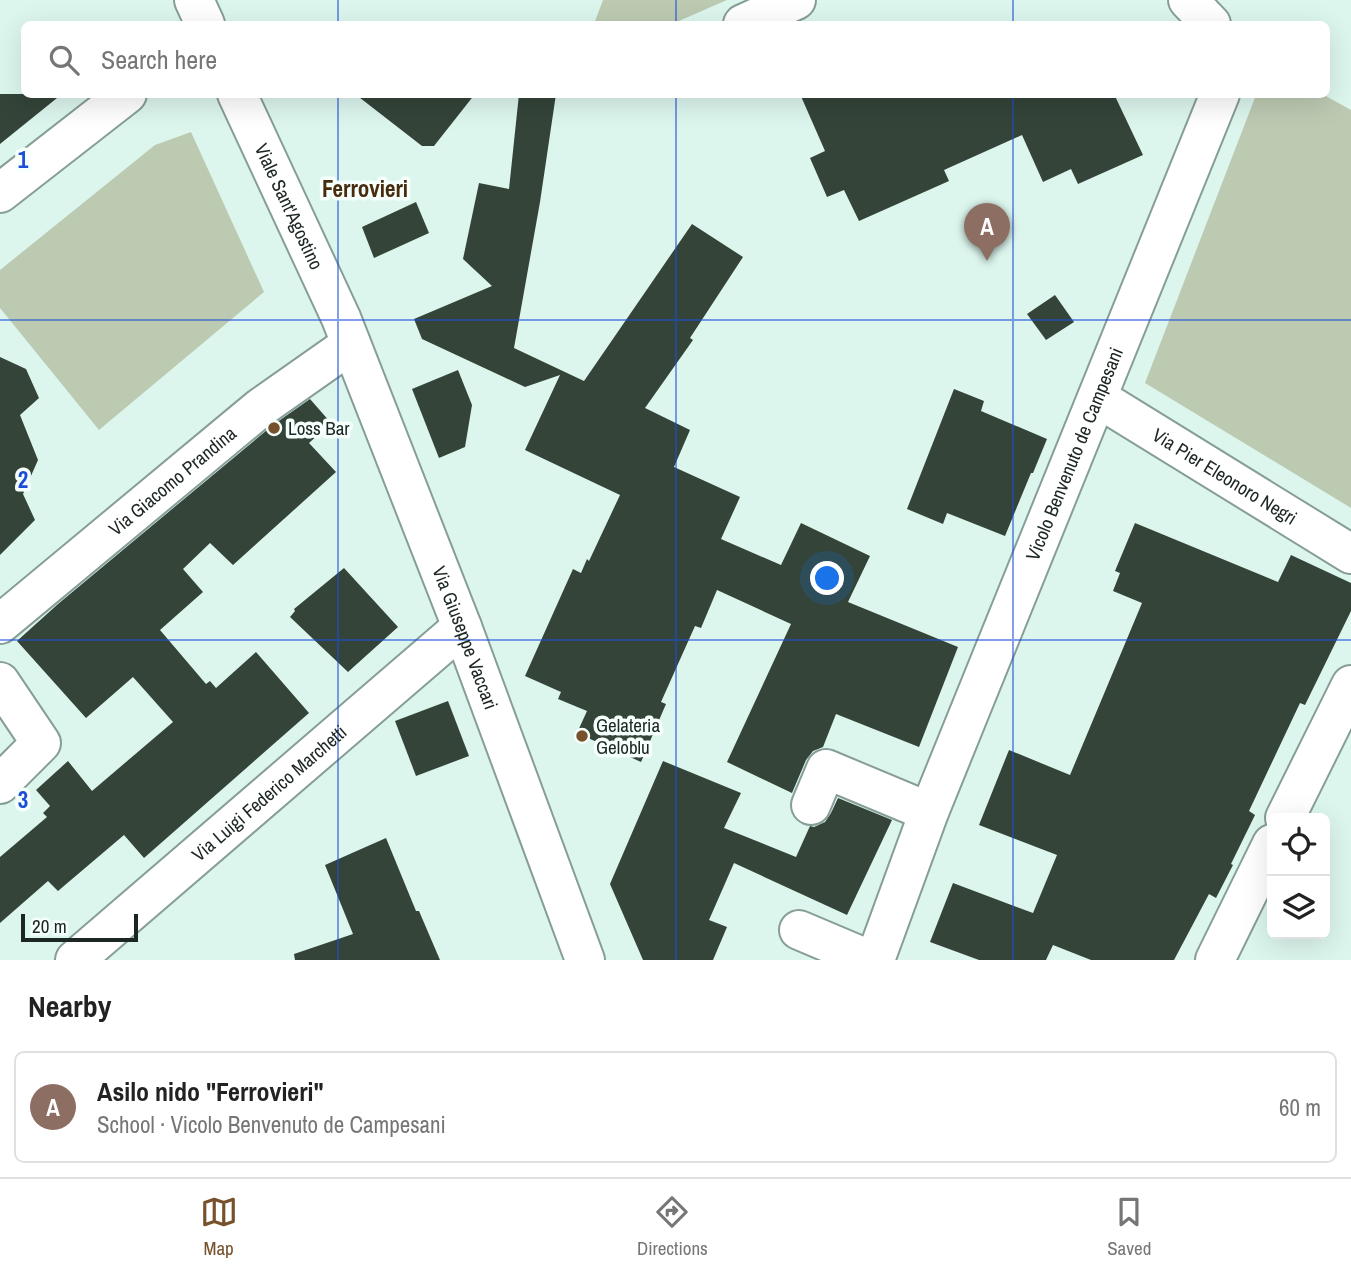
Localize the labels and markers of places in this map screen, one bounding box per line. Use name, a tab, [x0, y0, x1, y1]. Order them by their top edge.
pin: A	[964, 203, 1010, 261]
place label: Loss Bar	[288, 415, 350, 441]
marker: Loss Bar	[266, 420, 282, 436]
place label: Gelateria Geloblu	[596, 712, 660, 760]
marker: Gelateria Geloblu	[574, 728, 590, 744]

